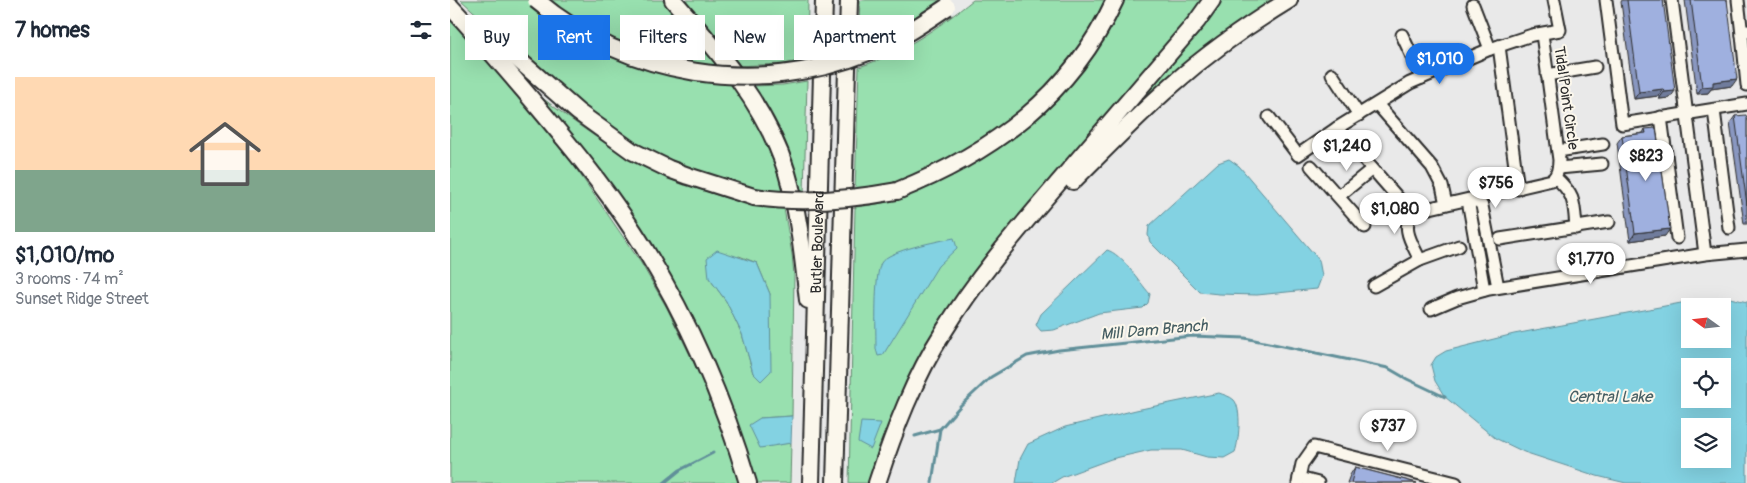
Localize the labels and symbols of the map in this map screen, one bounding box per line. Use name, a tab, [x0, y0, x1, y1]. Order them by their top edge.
pin: $1,010	[1399, 42, 1481, 85]
street label: Tidal Point Circle	[1549, 45, 1583, 152]
pin: $1,240	[1306, 130, 1388, 172]
pin: $823	[1616, 140, 1676, 182]
pin: $756	[1466, 166, 1526, 209]
street label: Butler Boulevard	[807, 190, 828, 294]
pin: $1,080	[1354, 192, 1436, 235]
pin: $1,770	[1550, 242, 1632, 285]
north arrow	[1681, 298, 1731, 348]
water label: Mill Dam Branch	[1100, 315, 1210, 345]
water label: Central Lake	[1568, 387, 1654, 407]
pin: $737	[1358, 410, 1418, 452]

